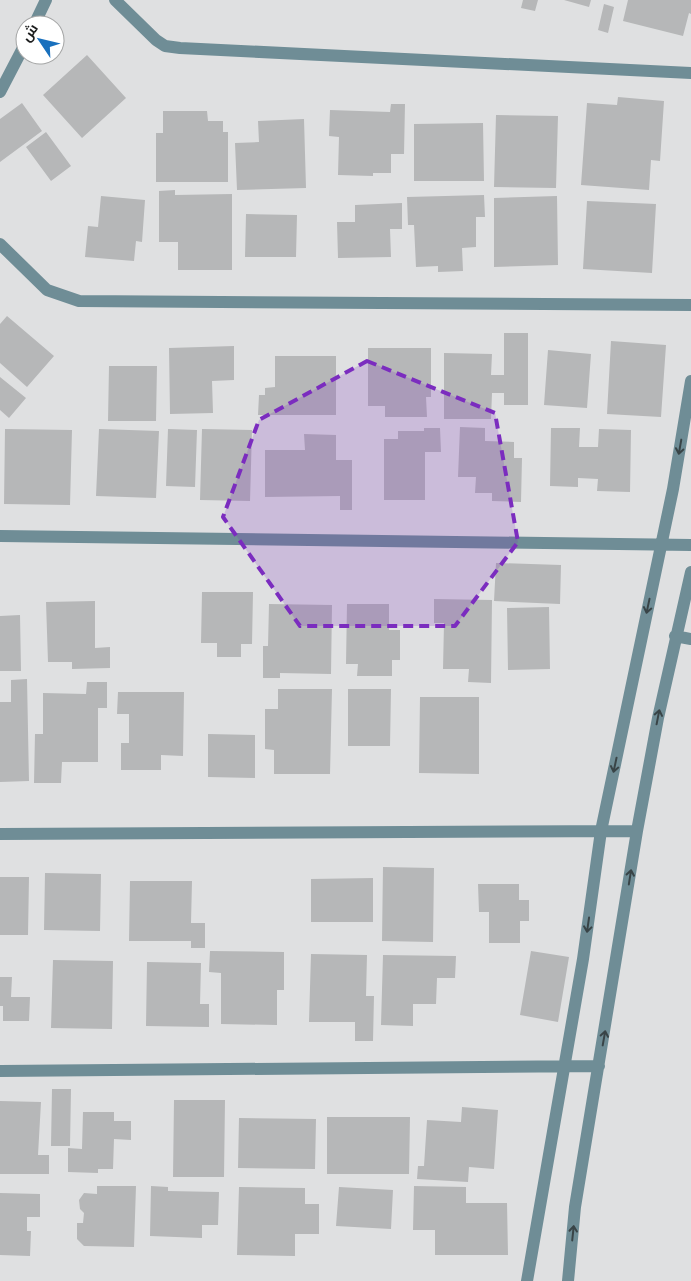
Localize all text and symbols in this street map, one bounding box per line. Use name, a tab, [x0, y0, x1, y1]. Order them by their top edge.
north arrow	[15, 15, 65, 65]
text: ش	[17, 20, 42, 45]
one-way arrow	[675, 438, 685, 454]
one-way arrow	[643, 598, 652, 614]
one-way arrow	[654, 710, 664, 726]
one-way arrow	[610, 757, 619, 773]
one-way arrow	[626, 870, 636, 886]
one-way arrow	[583, 917, 593, 933]
one-way arrow	[599, 1030, 609, 1046]
one-way arrow	[568, 1225, 578, 1241]

